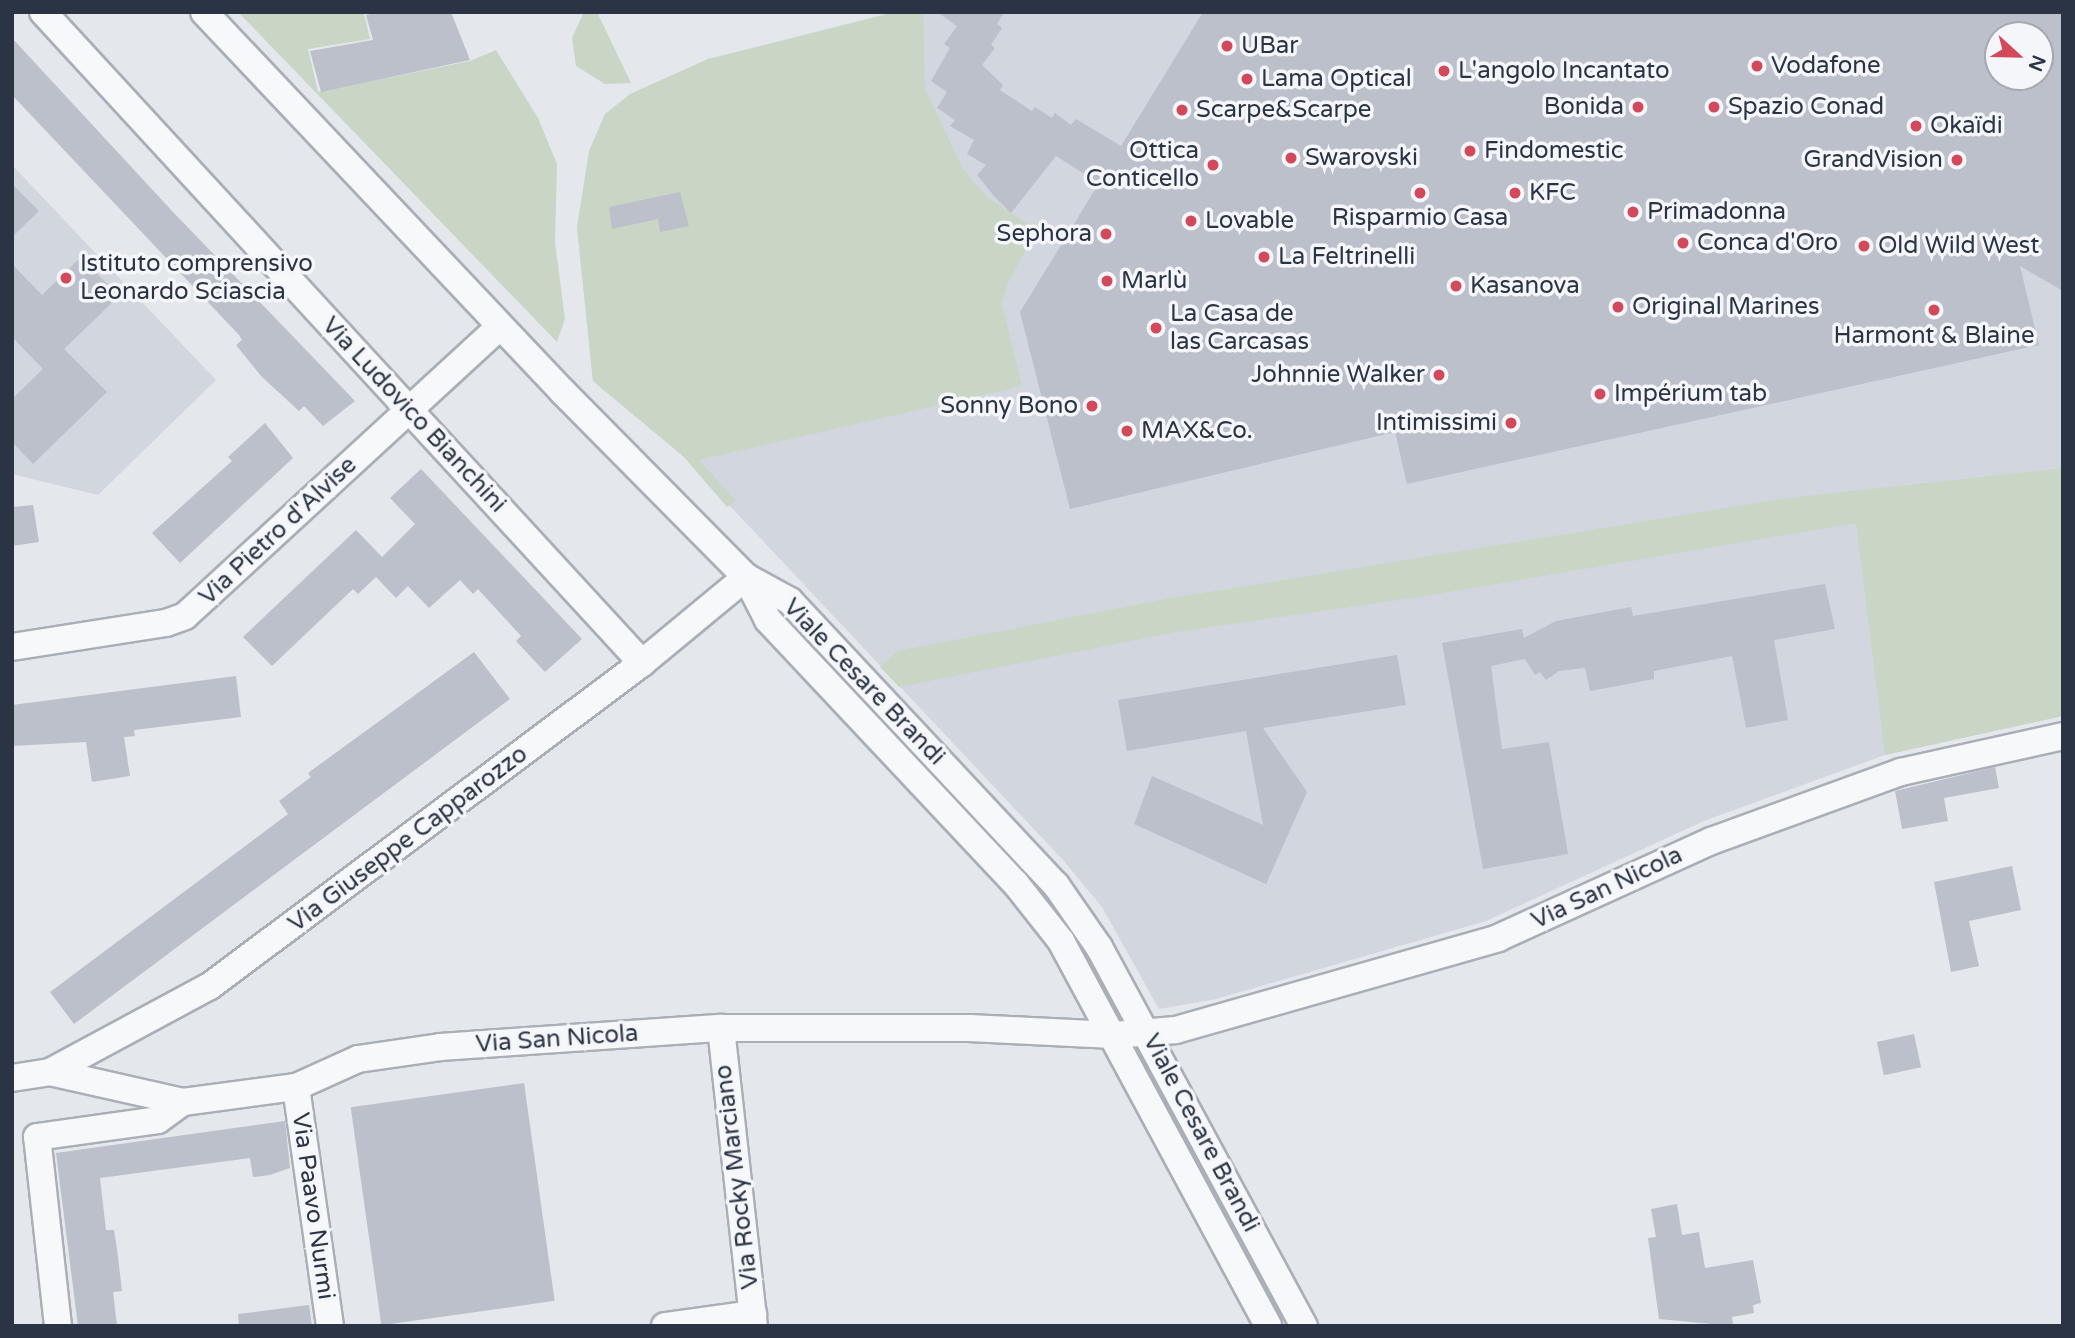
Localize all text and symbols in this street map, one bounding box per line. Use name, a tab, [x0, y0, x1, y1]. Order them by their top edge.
north arrow	[1984, 21, 2054, 91]
place label: UBar	[1241, 32, 1299, 60]
marker: UBar	[1219, 38, 1235, 54]
place label: Vodafone	[1771, 52, 1881, 80]
text: N	[2024, 52, 2050, 74]
place label: L'angolo Incantato	[1458, 57, 1670, 85]
marker: Vodafone	[1749, 58, 1765, 74]
marker: L'angolo Incantato	[1436, 63, 1452, 79]
place label: Lama Optical	[1261, 65, 1412, 93]
marker: Lama Optical	[1239, 71, 1255, 87]
place label: Bonida	[1544, 93, 1624, 121]
place label: Spazio Conad	[1728, 93, 1884, 121]
place label: Scarpe&Scarpe	[1196, 96, 1371, 124]
marker: Bonida	[1630, 99, 1646, 115]
marker: Spazio Conad	[1706, 99, 1722, 115]
marker: Scarpe&Scarpe	[1174, 102, 1190, 118]
place label: Okaïdi	[1930, 112, 2003, 140]
marker: Okaïdi	[1908, 118, 1924, 134]
place label: Ottica Conticello	[1086, 137, 1199, 193]
place label: Findomestic	[1484, 137, 1624, 165]
marker: Findomestic	[1462, 143, 1478, 159]
place label: Swarovski	[1305, 144, 1418, 172]
place label: GrandVision	[1804, 146, 1943, 174]
marker: Swarovski	[1283, 150, 1299, 166]
marker: GrandVision	[1949, 152, 1965, 168]
marker: Ottica Conticello	[1205, 157, 1221, 173]
place label: KFC	[1529, 179, 1576, 207]
marker: Risparmio Casa	[1412, 185, 1428, 201]
marker: KFC	[1507, 185, 1523, 201]
place label: Primadonna	[1647, 198, 1786, 226]
place label: Risparmio Casa	[1332, 204, 1508, 232]
marker: Primadonna	[1625, 204, 1641, 220]
place label: Lovable	[1205, 207, 1294, 235]
marker: Lovable	[1183, 213, 1199, 229]
place label: Sephora	[997, 220, 1092, 248]
marker: Sephora	[1098, 226, 1114, 242]
place label: Conca d'Oro	[1697, 229, 1838, 257]
place label: Old Wild West	[1878, 232, 2039, 260]
marker: Conca d'Oro	[1675, 235, 1691, 251]
marker: Old Wild West	[1856, 238, 1872, 254]
place label: La Feltrinelli	[1278, 243, 1415, 271]
marker: La Feltrinelli	[1256, 249, 1272, 265]
place label: Istituto comprensivo Leonardo Sciascia	[80, 250, 313, 306]
place label: Marlù	[1121, 267, 1187, 295]
marker: Istituto comprensivo Leonardo Sciascia	[58, 270, 74, 286]
place label: Kasanova	[1470, 272, 1580, 300]
marker: Marlù	[1099, 273, 1115, 289]
marker: Kasanova	[1448, 278, 1464, 294]
place label: Original Marines	[1632, 293, 1819, 321]
marker: Original Marines	[1610, 299, 1626, 315]
place label: La Casa de las Carcasas	[1170, 300, 1309, 356]
marker: Harmont & Blaine	[1926, 302, 1942, 318]
street label: Via Ludovico Bianchini	[316, 311, 512, 519]
marker: La Casa de las Carcasas	[1148, 320, 1164, 336]
place label: Harmont & Blaine	[1833, 322, 2035, 350]
place label: Johnnie Walker	[1251, 361, 1425, 389]
marker: Johnnie Walker	[1431, 367, 1447, 383]
place label: Impérium tab	[1614, 380, 1767, 408]
marker: Impérium tab	[1592, 386, 1608, 402]
place label: Sonny Bono	[940, 392, 1078, 420]
marker: Sonny Bono	[1084, 398, 1100, 414]
place label: Intimissimi	[1376, 409, 1497, 437]
marker: Intimissimi	[1503, 415, 1519, 431]
place label: MAX&Co.	[1141, 417, 1253, 445]
marker: MAX&Co.	[1119, 423, 1135, 439]
street label: Via Pietro d'Alvise	[193, 451, 363, 611]
street label: Viale Cesare Brandi	[777, 593, 951, 771]
street label: Via Giuseppe Capparozzo	[283, 740, 533, 938]
street label: Via San Nicola	[1527, 841, 1687, 935]
street label: Via San Nicola	[475, 1019, 639, 1059]
street label: Viale Cesare Brandi	[1137, 1029, 1265, 1237]
street label: Via Rocky Marciano	[709, 1063, 765, 1291]
street label: Via Paavo Nurmi	[286, 1111, 340, 1301]

